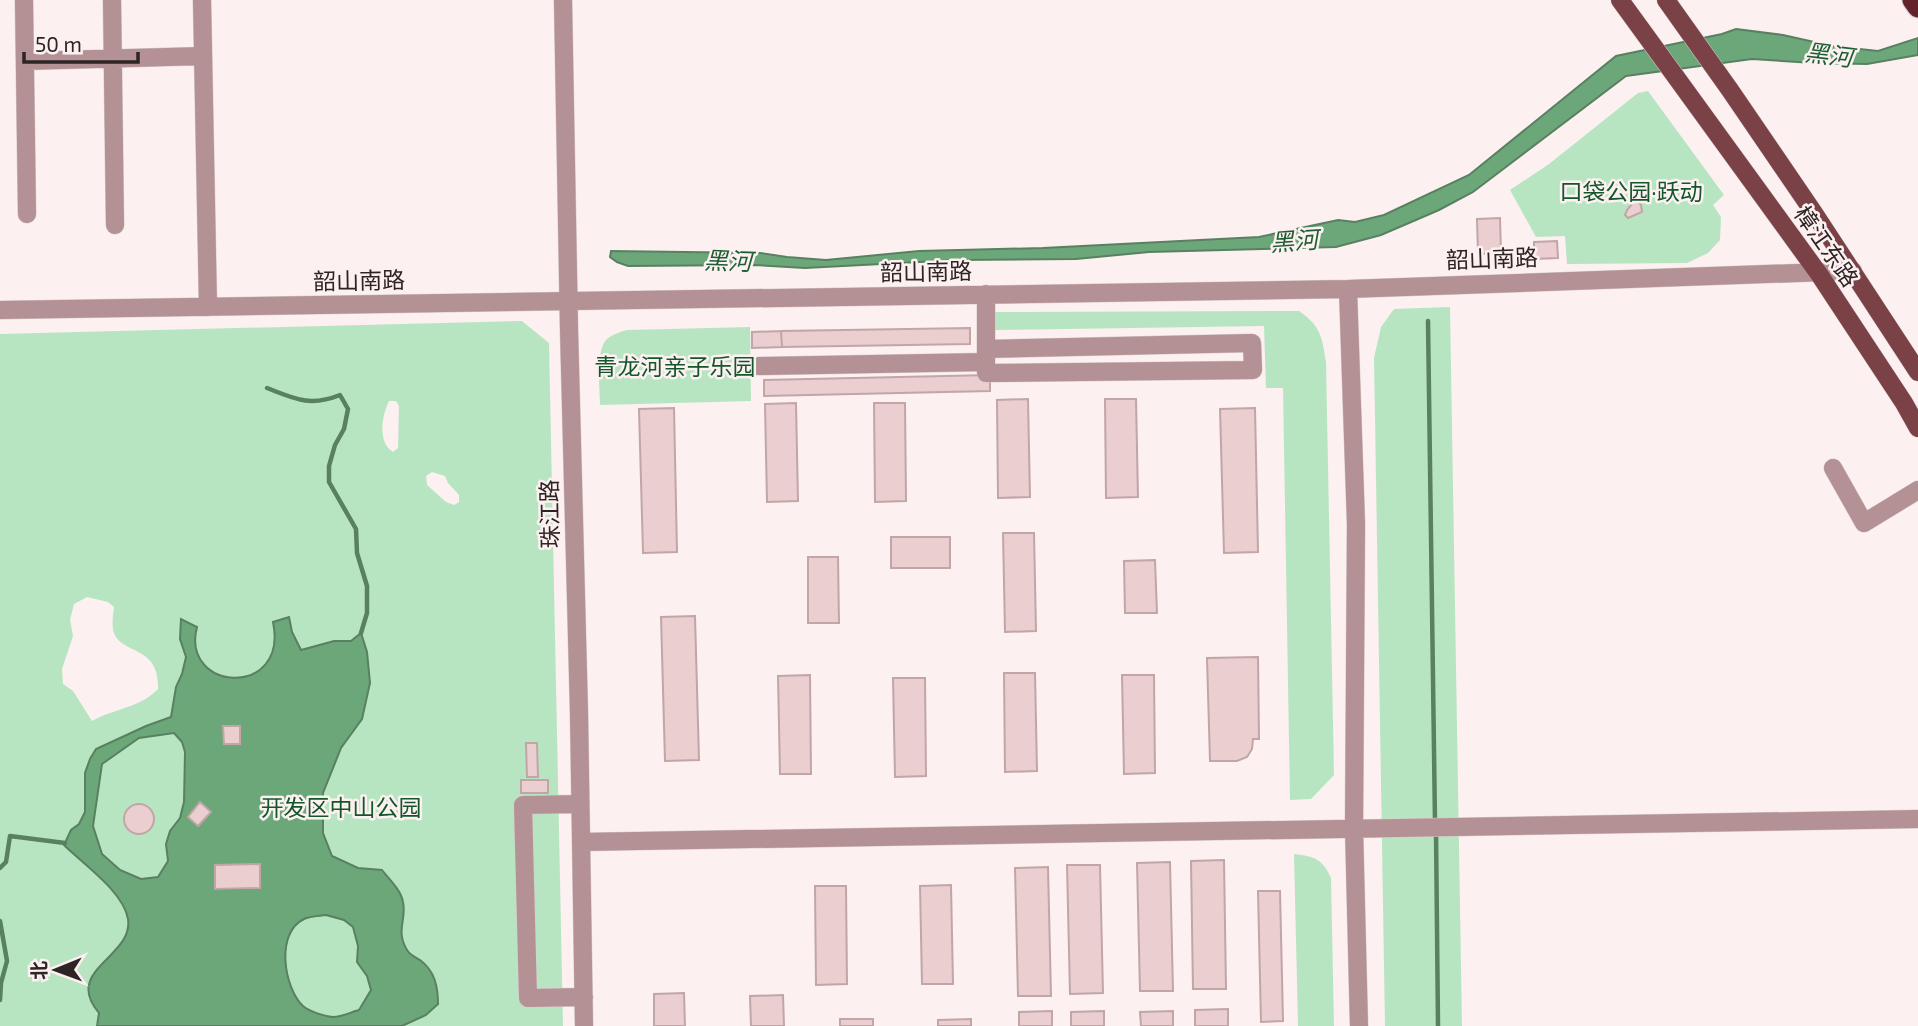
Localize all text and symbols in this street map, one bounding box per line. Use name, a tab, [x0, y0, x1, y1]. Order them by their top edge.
scale bar	[24, 21, 138, 65]
text: 50 m	[35, 31, 82, 56]
water label: 黑河	[1803, 37, 1859, 72]
park label: 口袋公园·跃动	[1559, 177, 1703, 205]
street label: 樟江东路	[1789, 200, 1865, 292]
water label: 黑河	[1269, 224, 1323, 256]
street label: 韶山南路	[1446, 242, 1538, 274]
water label: 黑河	[704, 245, 756, 275]
street label: 韶山南路	[880, 256, 972, 286]
street label: 韶山南路	[313, 265, 405, 295]
park label: 青龙河亲子乐园	[595, 352, 756, 380]
street label: 珠江路	[534, 479, 564, 549]
park label: 开发区中山公园	[261, 793, 422, 821]
north arrow	[21, 935, 91, 1005]
text: 北	[27, 961, 50, 980]

